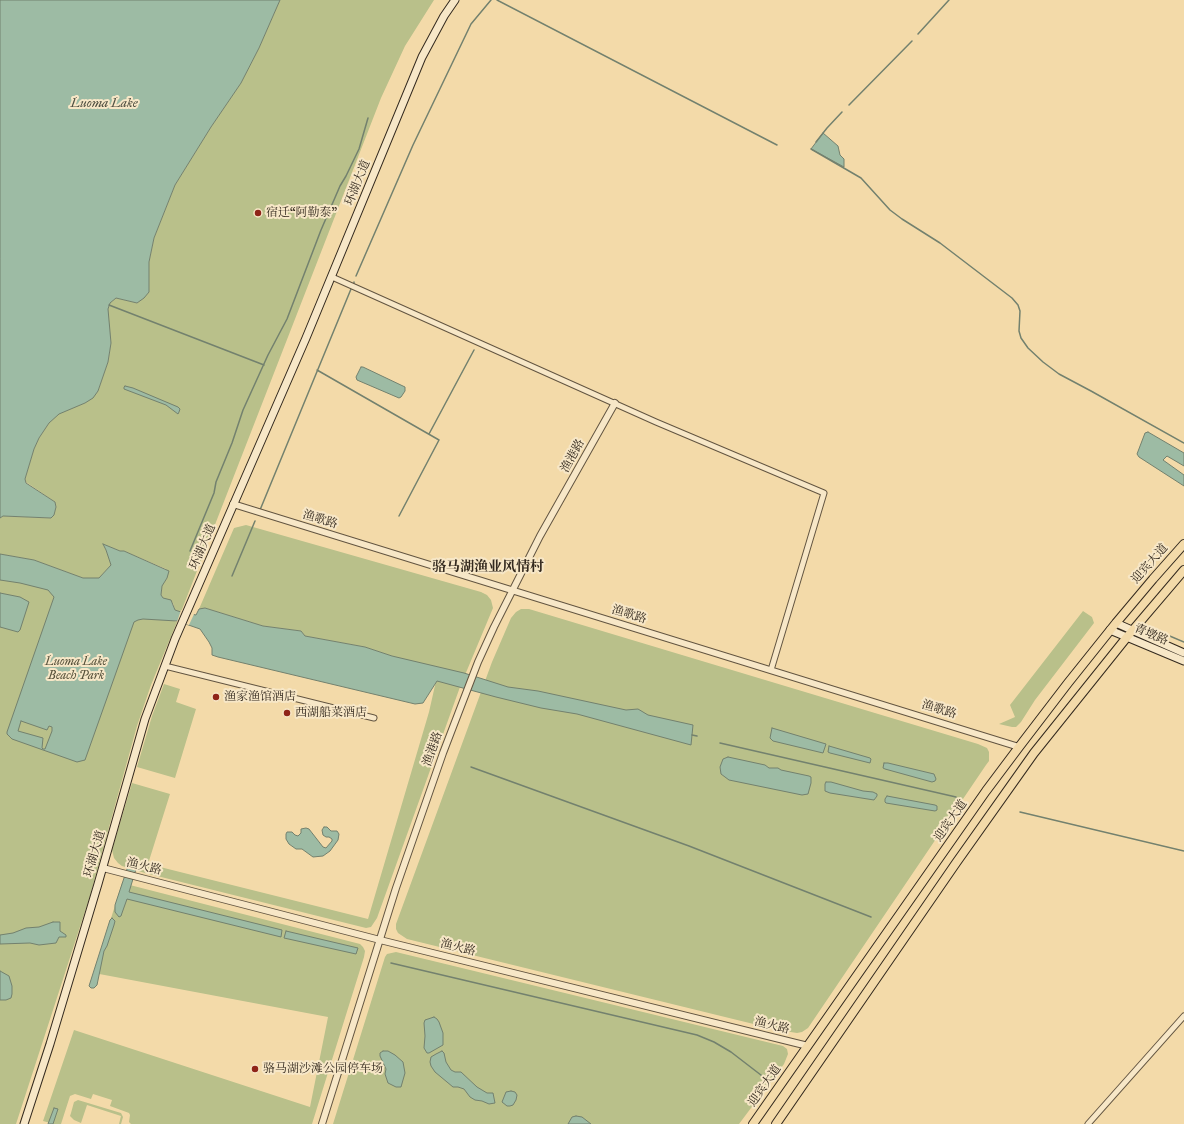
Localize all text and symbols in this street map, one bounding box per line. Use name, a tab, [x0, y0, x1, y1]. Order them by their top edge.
water label: Luoma Lake	[71, 96, 137, 112]
street label: 环湖大道	[342, 158, 374, 208]
place label: 宿迁“阿勒泰”	[266, 206, 337, 220]
marker: 宿迁“阿勒泰”	[253, 208, 263, 218]
street label: 渔港路	[558, 437, 588, 475]
street label: 渔歌路	[301, 508, 339, 532]
street label: 环湖大道	[187, 522, 219, 572]
street label: 迎宾大道	[1129, 541, 1171, 587]
district label: 骆马湖渔业风情村	[432, 560, 544, 576]
street label: 渔歌路	[610, 603, 648, 627]
street label: 青墩路	[1132, 621, 1170, 649]
park label: Luoma Lake Beach Park	[45, 655, 107, 683]
place label: 渔家渔馆酒店	[224, 690, 296, 704]
marker: 渔家渔馆酒店	[211, 692, 221, 702]
street label: 渔歌路	[920, 698, 958, 722]
place label: 西湖船菜酒店	[295, 706, 367, 720]
marker: 西湖船菜酒店	[282, 708, 292, 718]
street label: 渔港路	[420, 730, 446, 768]
street label: 迎宾大道	[931, 797, 971, 845]
street label: 环湖大道	[81, 829, 109, 879]
street label: 渔火路	[125, 856, 163, 878]
street label: 渔火路	[439, 937, 477, 959]
street label: 渔火路	[753, 1015, 791, 1037]
place label: 骆马湖沙滩公园停车场	[263, 1062, 383, 1076]
street label: 迎宾大道	[745, 1062, 785, 1110]
marker: 骆马湖沙滩公园停车场	[250, 1064, 260, 1074]

